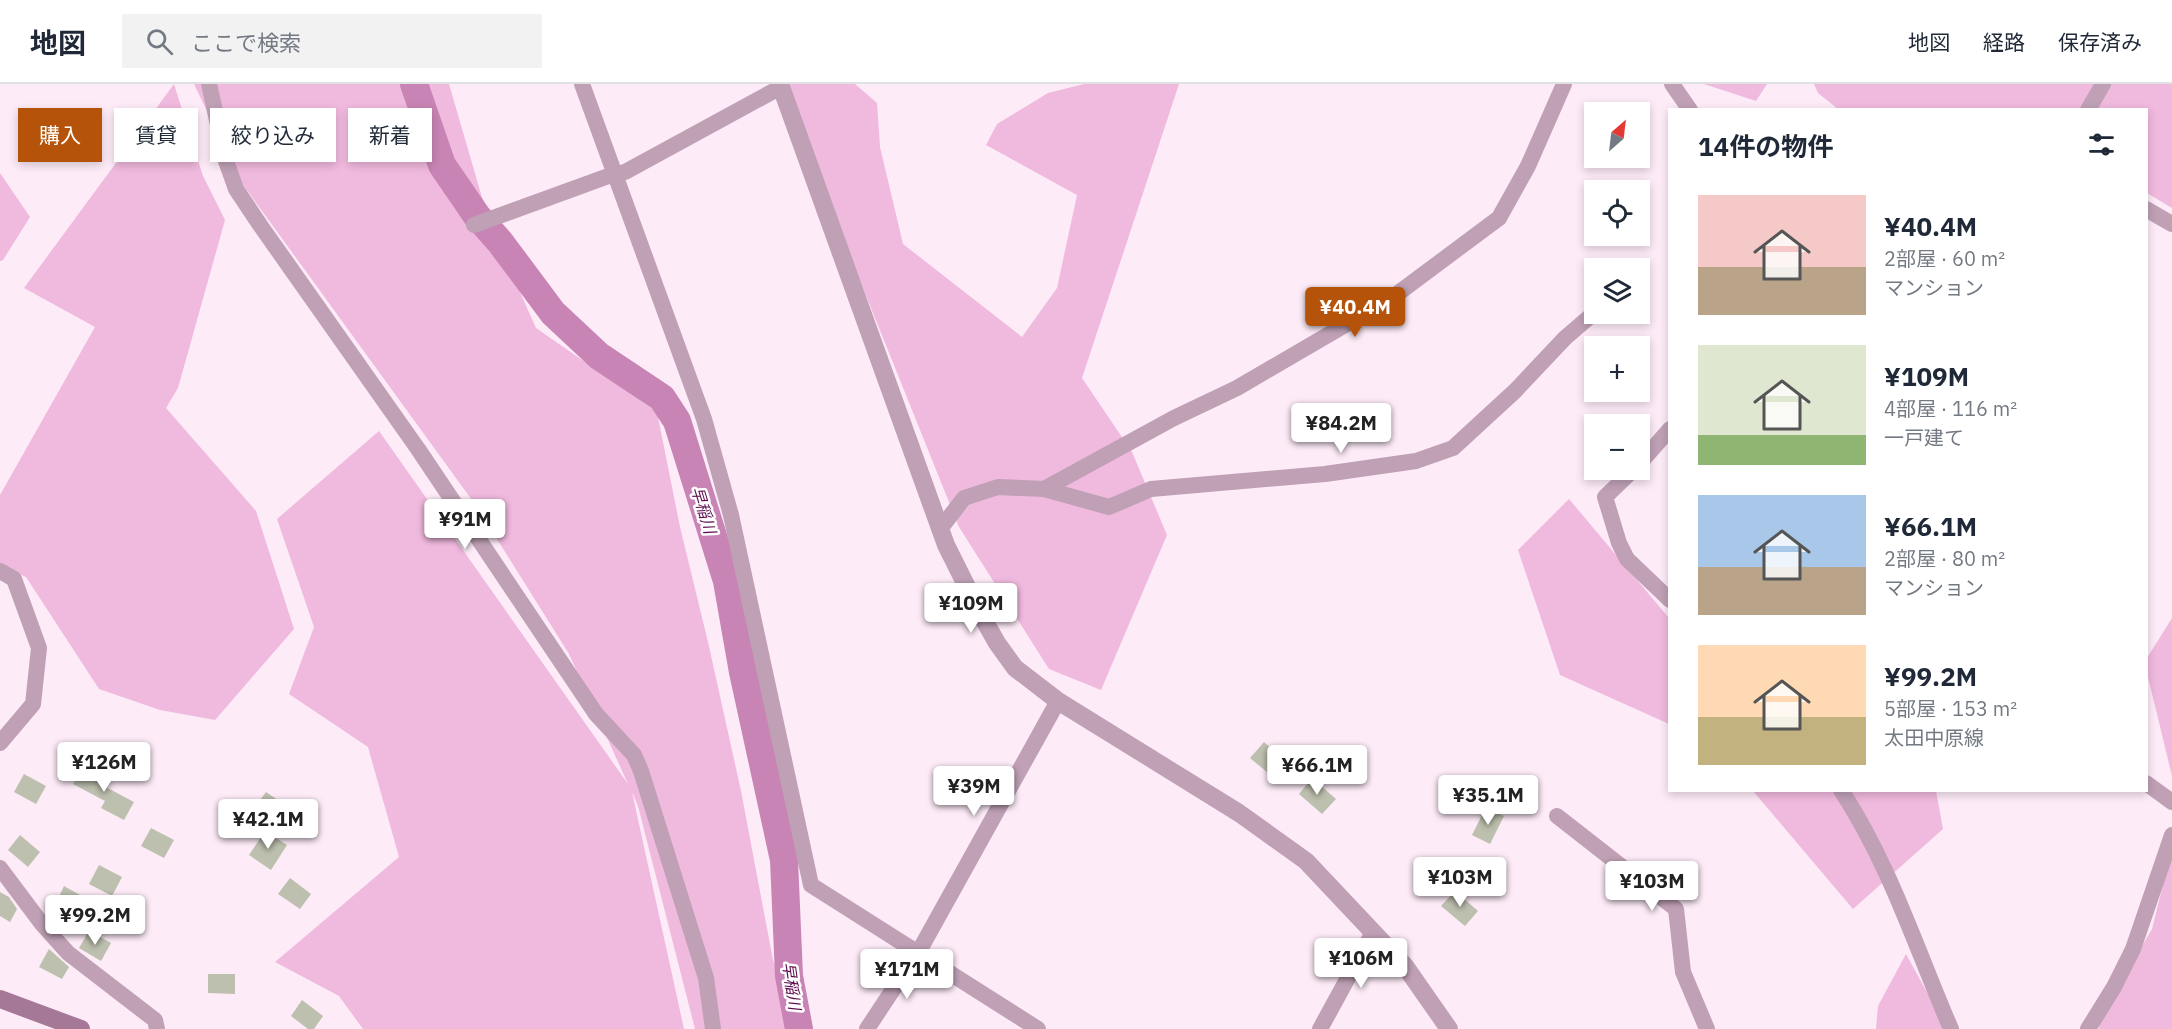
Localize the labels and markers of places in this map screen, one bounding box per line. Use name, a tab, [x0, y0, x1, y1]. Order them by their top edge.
pin: ¥40.4M	[1306, 287, 1404, 338]
pin: ¥84.2M	[1292, 403, 1390, 454]
pin: ¥91M	[429, 499, 501, 550]
pin: ¥109M	[929, 583, 1013, 634]
pin: ¥126M	[62, 742, 146, 793]
pin: ¥66.1M	[1268, 745, 1366, 796]
pin: ¥39M	[938, 766, 1010, 817]
pin: ¥35.1M	[1439, 775, 1537, 826]
pin: ¥42.1M	[219, 799, 317, 850]
pin: ¥103M	[1418, 857, 1502, 908]
pin: ¥103M	[1610, 861, 1694, 912]
pin: ¥99.2M	[46, 895, 144, 946]
pin: ¥106M	[1319, 938, 1403, 989]
pin: ¥171M	[865, 949, 949, 1000]

